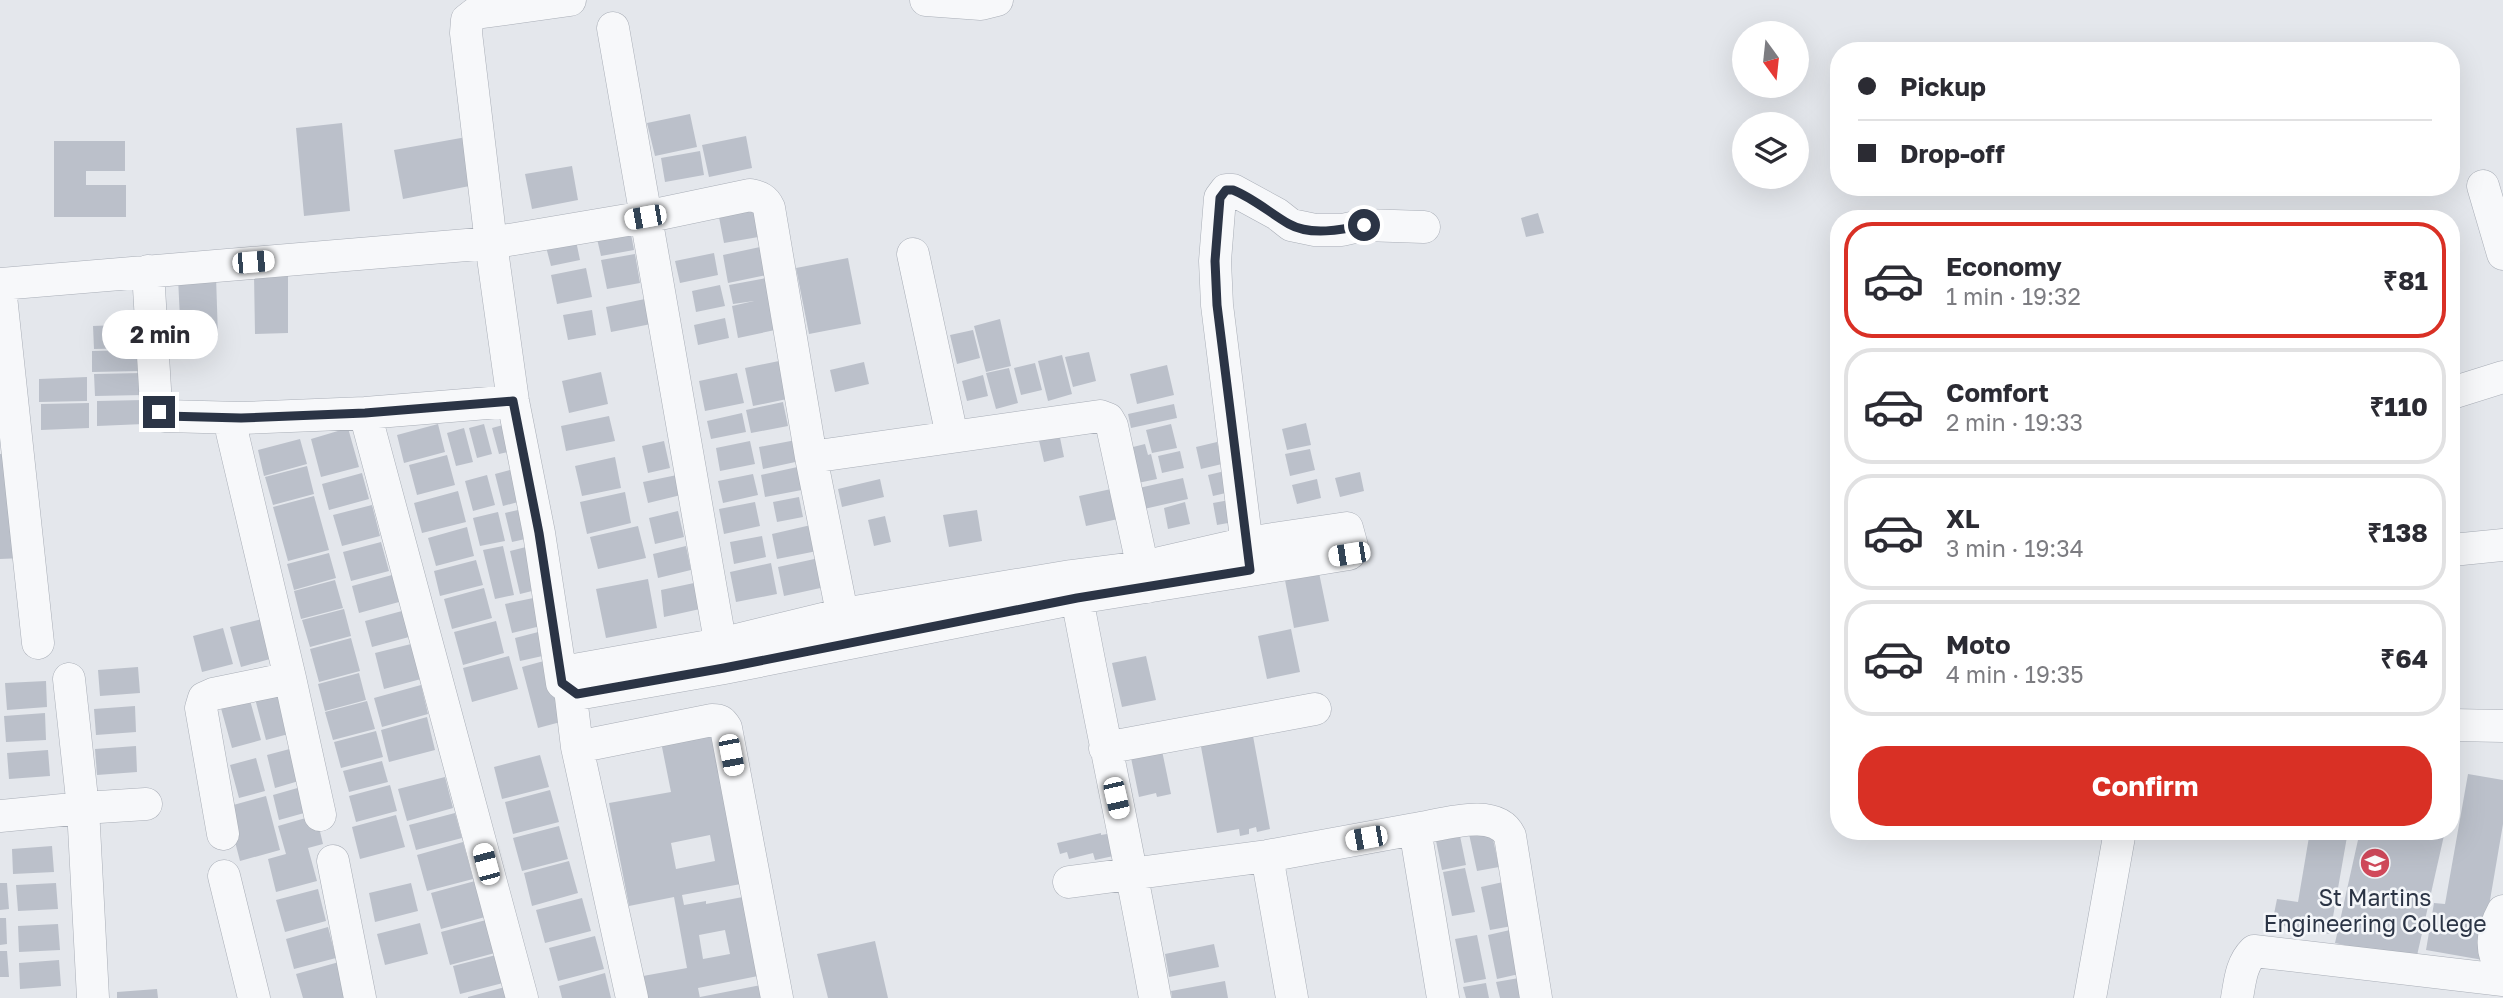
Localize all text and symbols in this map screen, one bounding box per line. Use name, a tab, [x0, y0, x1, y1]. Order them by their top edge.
north arrow	[1732, 21, 1810, 98]
map controls	[1732, 21, 1809, 189]
text: Pickup	[1900, 71, 1986, 102]
button: layers	[1732, 112, 1809, 189]
text: Drop-off	[1900, 138, 2005, 169]
car	[623, 203, 668, 231]
route start	[1348, 209, 1380, 241]
icon: car	[1862, 249, 1925, 312]
car	[232, 250, 275, 274]
text: Economy	[1946, 251, 2062, 282]
text: ₹81	[2383, 265, 2428, 296]
text: 1 min · 19:32	[1946, 282, 2081, 310]
callout: 2 min	[101, 310, 217, 360]
text: 2 min	[130, 320, 190, 348]
icon: car	[1862, 375, 1925, 438]
text: Comfort	[1946, 377, 2049, 408]
text: ₹110	[2369, 391, 2428, 422]
route end	[143, 396, 175, 428]
text: 2 min · 19:33	[1946, 408, 2083, 436]
icon: car	[1862, 501, 1925, 564]
text: XL	[1946, 503, 1980, 534]
text: ₹138	[2367, 517, 2428, 548]
text: 3 min · 19:34	[1946, 534, 2084, 562]
car	[1327, 540, 1372, 568]
icon: car	[1862, 627, 1925, 690]
text: Moto	[1946, 629, 2011, 660]
text: ₹64	[2380, 643, 2428, 674]
text: 4 min · 19:35	[1946, 660, 2084, 688]
car	[717, 732, 746, 778]
button: Confirm	[1858, 746, 2432, 826]
car	[1102, 775, 1131, 821]
car	[1344, 824, 1389, 852]
car	[471, 841, 502, 887]
school or university icon: St Martins Engineering College	[2358, 846, 2392, 880]
place label: St Martins Engineering College	[2263, 883, 2487, 937]

